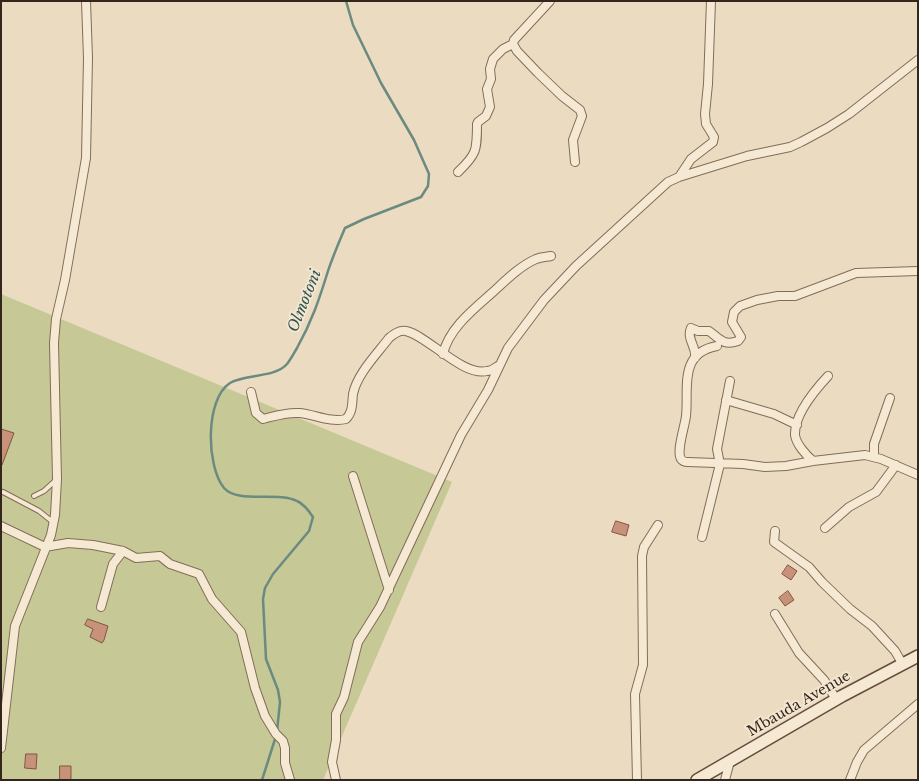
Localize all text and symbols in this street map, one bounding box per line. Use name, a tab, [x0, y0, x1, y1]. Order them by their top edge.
water label: Olmotoni	[284, 267, 326, 335]
street label: Mbauda Avenue	[745, 668, 853, 740]

